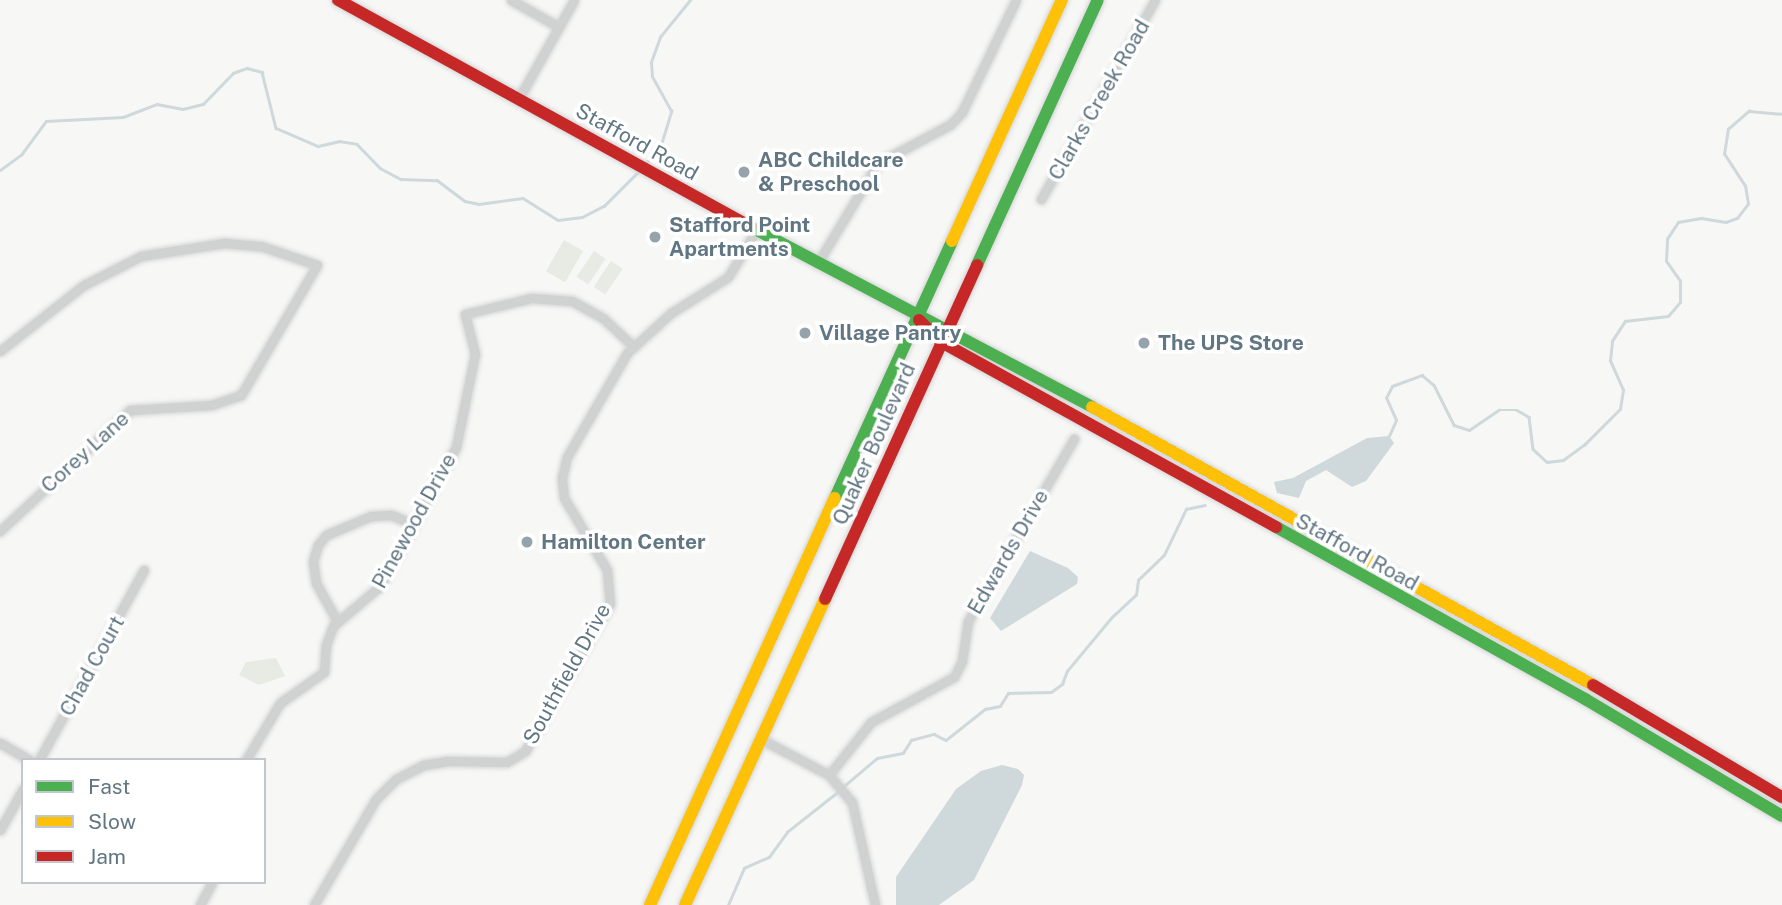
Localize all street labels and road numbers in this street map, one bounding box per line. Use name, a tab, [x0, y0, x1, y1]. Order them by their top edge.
street label: Clarks Creek Road	[1043, 15, 1155, 185]
street label: Stafford Road	[571, 98, 703, 186]
street label: Quaker Boulevard	[827, 359, 921, 529]
street label: Corey Lane	[36, 406, 134, 498]
street label: Pinewood Drive	[367, 449, 461, 593]
street label: Edwards Drive	[962, 485, 1054, 619]
street label: Stafford Road	[1291, 508, 1423, 596]
street label: Southfield Drive	[518, 599, 616, 749]
street label: Chad Court	[54, 612, 130, 720]

